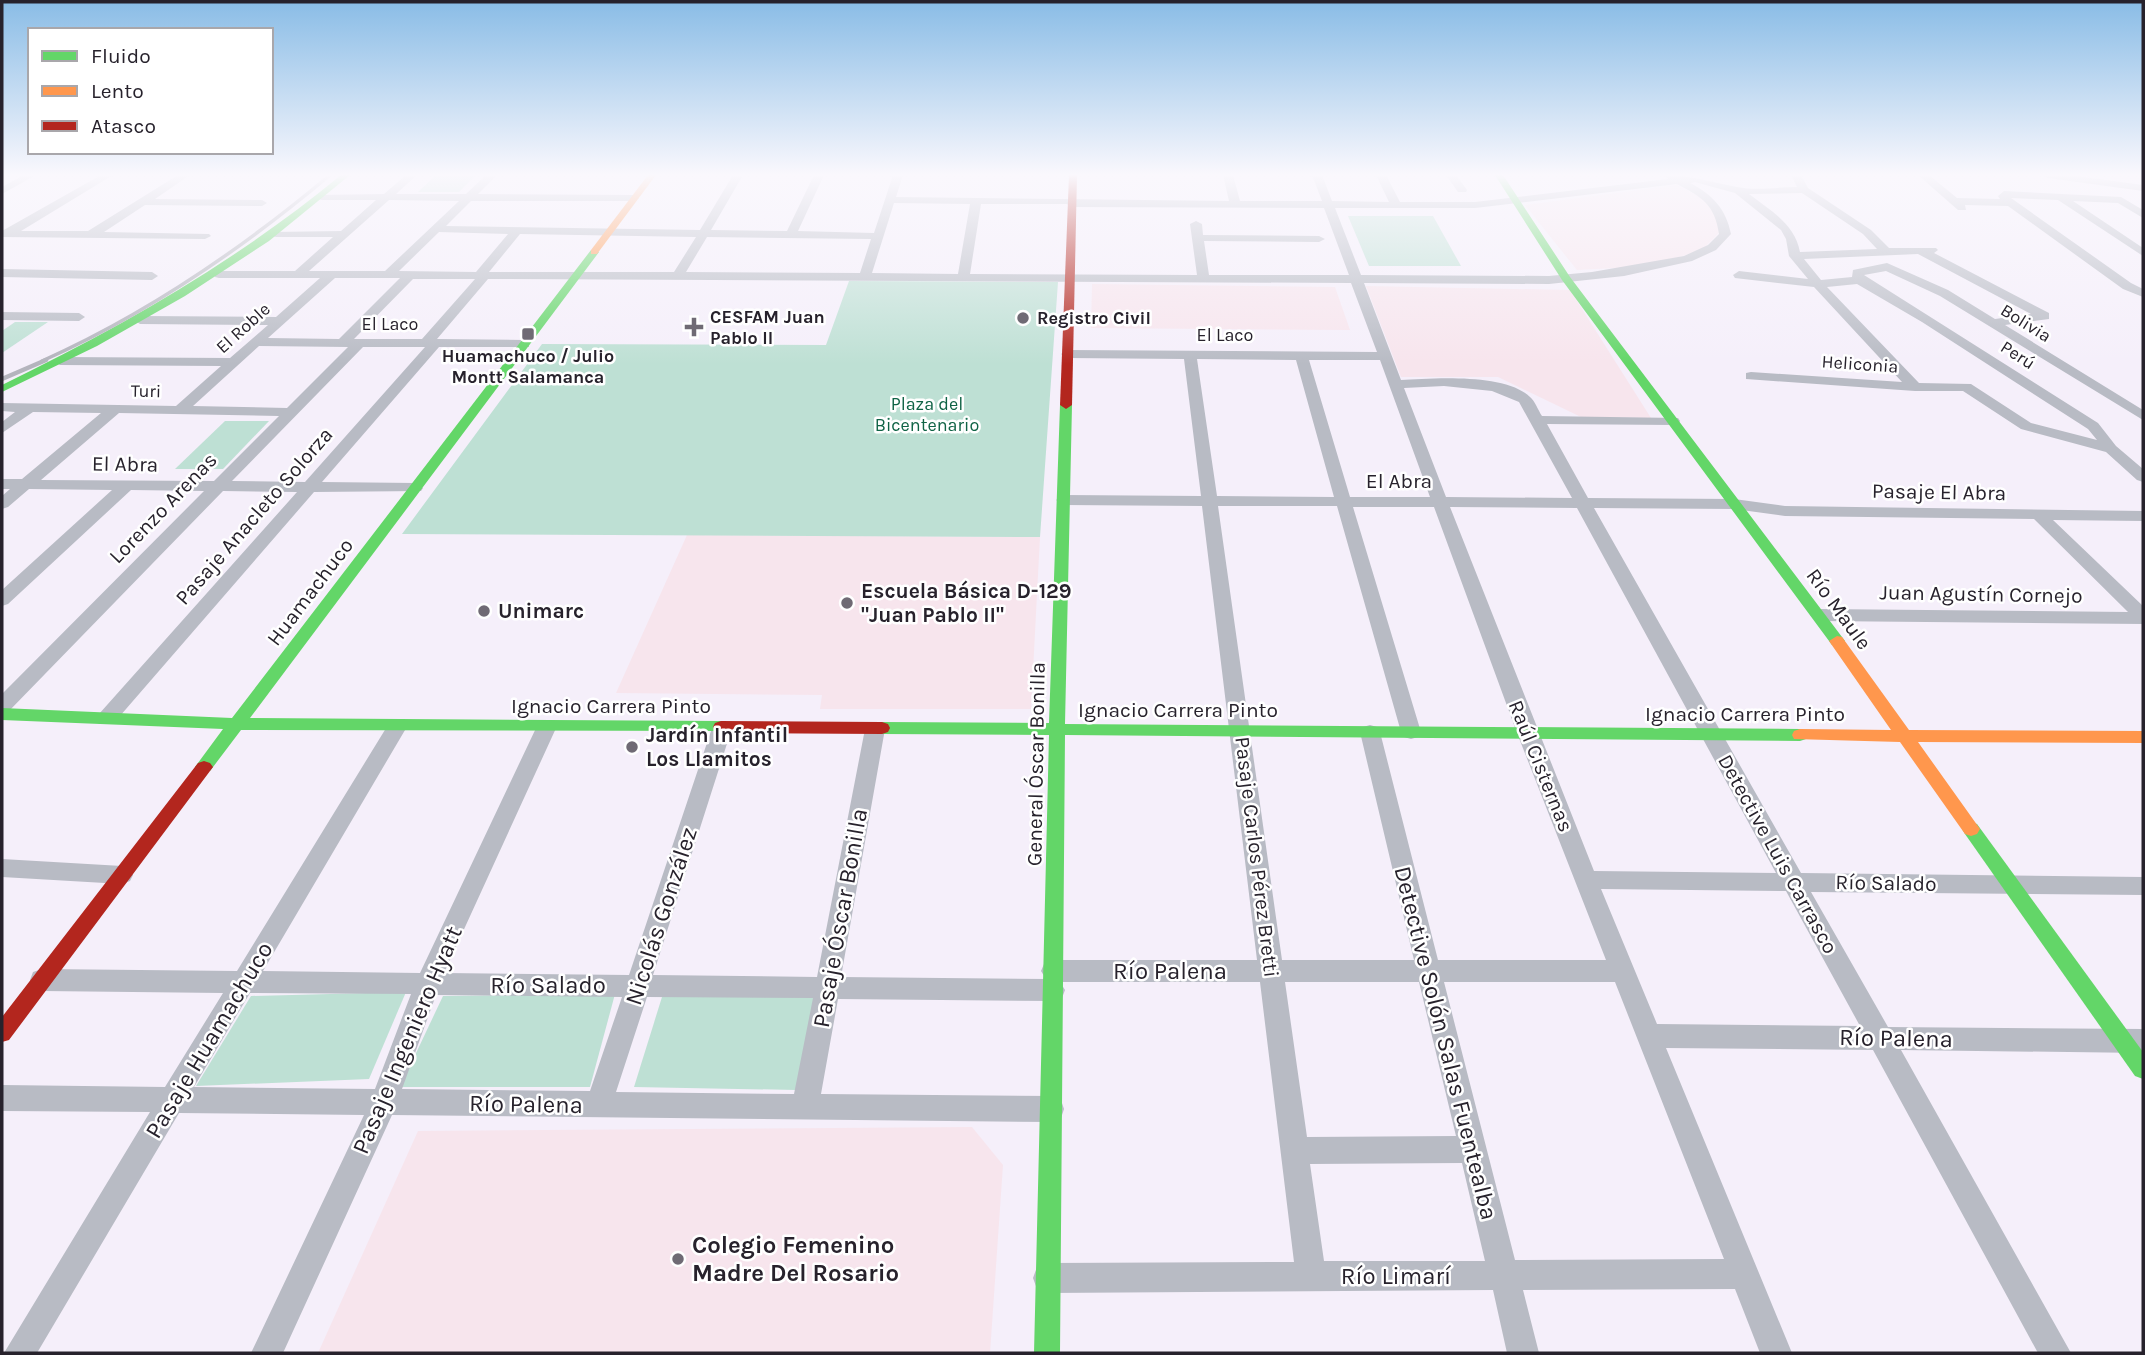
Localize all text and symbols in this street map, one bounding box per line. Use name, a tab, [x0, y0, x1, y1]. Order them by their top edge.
legend	[28, 28, 273, 154]
text: Fluido	[91, 44, 151, 68]
text: Lento	[91, 79, 144, 103]
text: Atasco	[91, 114, 156, 138]
street label: El Roble	[211, 298, 275, 358]
street label: Bolivia	[1997, 299, 2055, 347]
place label: CESFAM Juan Pablo II	[710, 306, 825, 349]
place label: Registro Civil	[1037, 307, 1151, 329]
marker: Registro Civil	[1015, 310, 1031, 326]
street label: El Laco	[362, 313, 418, 335]
marker: CESFAM Juan Pablo II	[684, 317, 704, 337]
street label: El Laco	[1197, 324, 1253, 346]
marker: Huamachuco / Julio Montt Salamanca	[520, 326, 536, 342]
street label: Perú	[1997, 336, 2039, 374]
place label: Huamachuco / Julio Montt Salamanca	[442, 345, 614, 388]
street label: Heliconia	[1821, 350, 1899, 378]
street label: Turi	[131, 380, 161, 402]
park label: Plaza del Bicentenario	[875, 393, 979, 436]
street label: Pasaje Anacleto Solorza	[171, 422, 337, 610]
street label: Lorenzo Arenas	[104, 448, 222, 568]
street label: El Abra	[92, 451, 158, 477]
street label: El Abra	[1366, 469, 1432, 493]
street label: Pasaje El Abra	[1872, 479, 2006, 505]
street label: Huamachuco	[262, 534, 358, 650]
street label: Río Maule	[1802, 564, 1876, 654]
place label: Escuela Básica D-129 "Juan Pablo II"	[861, 579, 1072, 627]
street label: Juan Agustín Cornejo	[1879, 580, 2083, 608]
marker: Escuela Básica D-129 "Juan Pablo II"	[839, 595, 855, 611]
place label: Unimarc	[498, 599, 584, 623]
marker: Unimarc	[476, 603, 492, 619]
street label: General Óscar Bonilla	[1022, 662, 1050, 866]
street label: Ignacio Carrera Pinto	[511, 694, 711, 718]
street label: Raúl Cisternas	[1504, 697, 1578, 835]
street label: Ignacio Carrera Pinto	[1078, 698, 1278, 722]
street label: Ignacio Carrera Pinto	[1645, 702, 1845, 726]
place label: Jardín Infantil Los Llamitos	[646, 723, 788, 771]
street label: Pasaje Carlos Pérez Bretti	[1230, 735, 1284, 979]
marker: Jardín Infantil Los Llamitos	[624, 739, 640, 755]
street label: Detective Luis Carrasco	[1713, 750, 1843, 958]
street label: Pasaje Óscar Bonilla	[807, 806, 873, 1030]
street label: Nicolás González	[619, 824, 703, 1008]
street label: Detective Solón Salas Fuentealba	[1388, 863, 1504, 1223]
street label: Río Salado	[1835, 870, 1937, 896]
street label: Pasaje Ingeniero Hyatt	[346, 922, 468, 1158]
street label: Pasaje Huamachuco	[139, 937, 279, 1143]
street label: Río Palena	[1113, 957, 1227, 985]
street label: Río Salado	[490, 971, 606, 999]
street label: Río Palena	[1839, 1023, 1953, 1053]
street label: Río Palena	[469, 1089, 583, 1119]
place label: Colegio Femenino Madre Del Rosario	[692, 1231, 899, 1287]
marker: Colegio Femenino Madre Del Rosario	[670, 1251, 686, 1267]
street label: Río Limarí	[1341, 1262, 1452, 1290]

